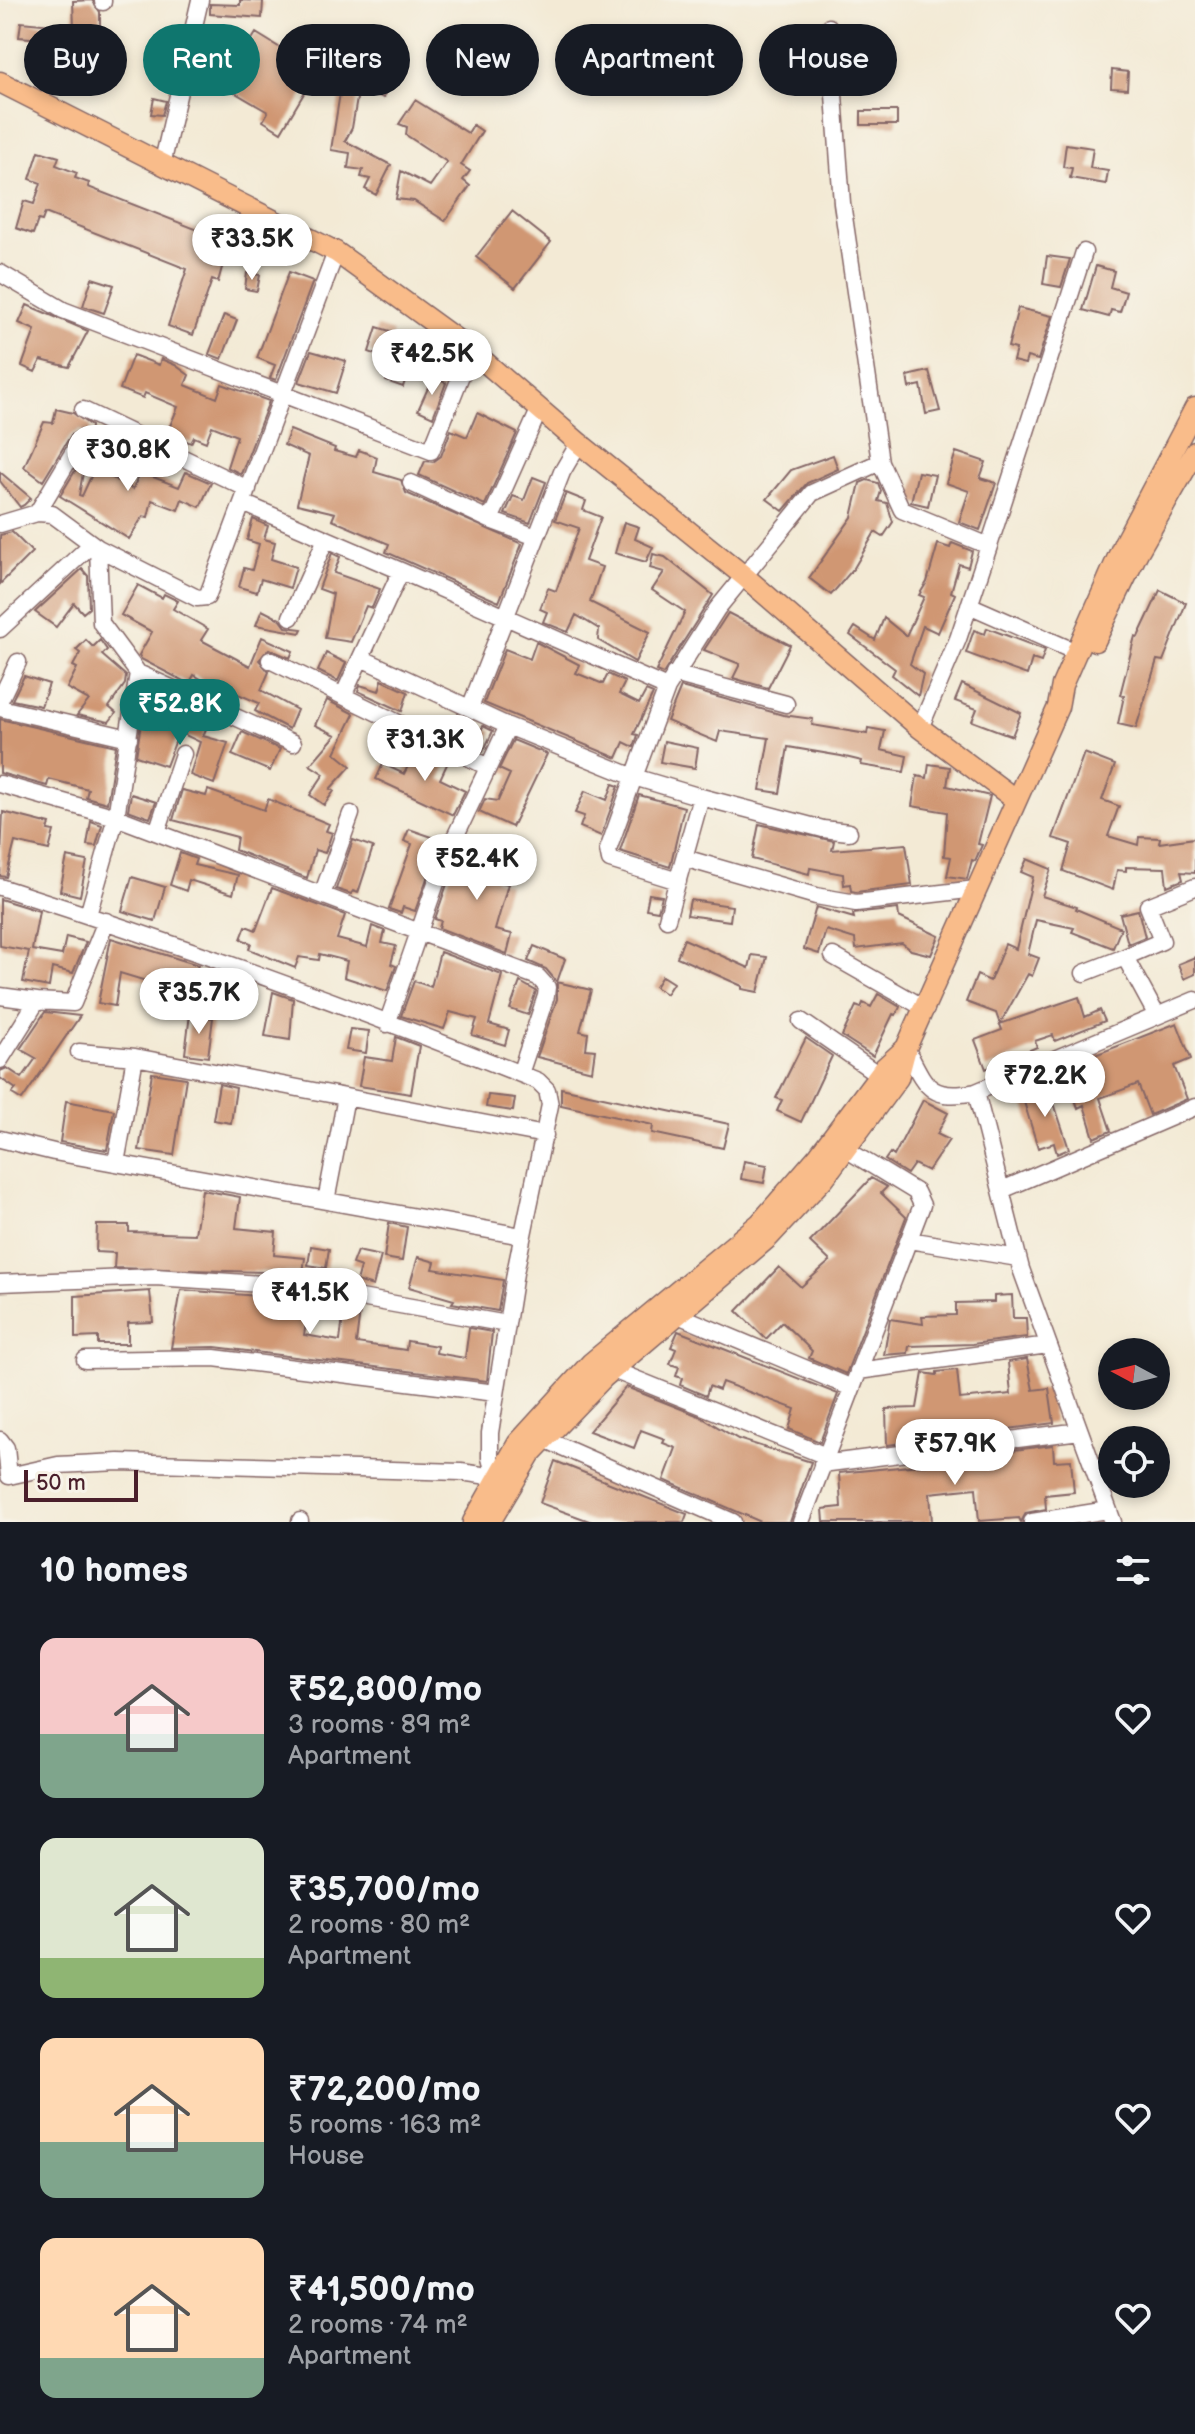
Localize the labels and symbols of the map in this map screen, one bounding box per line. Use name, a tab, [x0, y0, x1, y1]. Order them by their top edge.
pin: ₹33.5K	[187, 214, 317, 282]
pin: ₹42.5K	[367, 329, 497, 397]
pin: ₹30.8K	[63, 425, 193, 493]
pin: ₹52.8K	[115, 679, 245, 747]
pin: ₹31.3K	[360, 715, 490, 783]
pin: ₹52.4K	[412, 834, 542, 902]
pin: ₹35.7K	[134, 968, 264, 1036]
pin: ₹72.2K	[980, 1051, 1110, 1119]
pin: ₹41.5K	[245, 1268, 375, 1336]
north arrow	[1098, 1338, 1170, 1410]
pin: ₹57.9K	[890, 1419, 1020, 1487]
scale bar	[24, 1466, 138, 1502]

